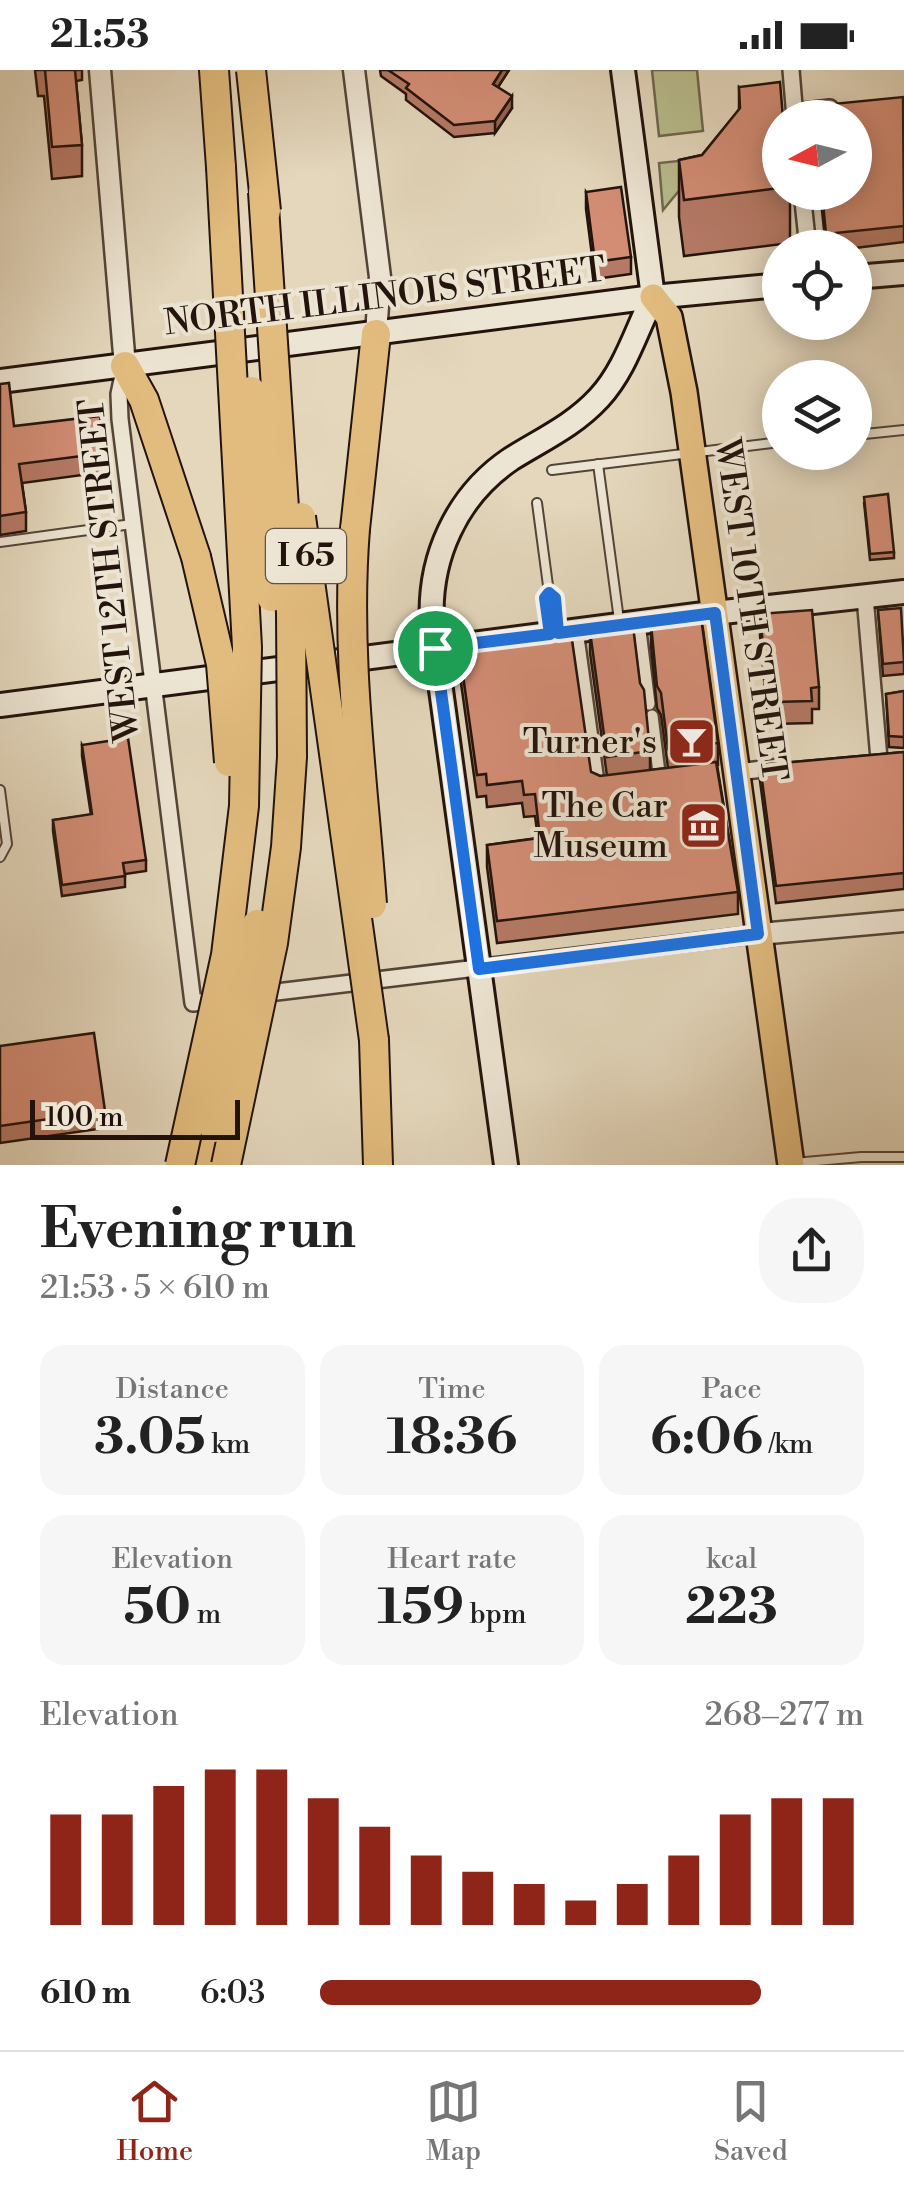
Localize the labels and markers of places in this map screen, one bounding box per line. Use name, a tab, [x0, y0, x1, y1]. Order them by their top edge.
pin	[393, 606, 478, 691]
bar icon: Turner's	[666, 716, 718, 768]
place label: Turner's	[523, 721, 657, 764]
place label: The Car Museum	[533, 785, 668, 868]
museum icon: The Car Museum	[677, 800, 729, 852]

